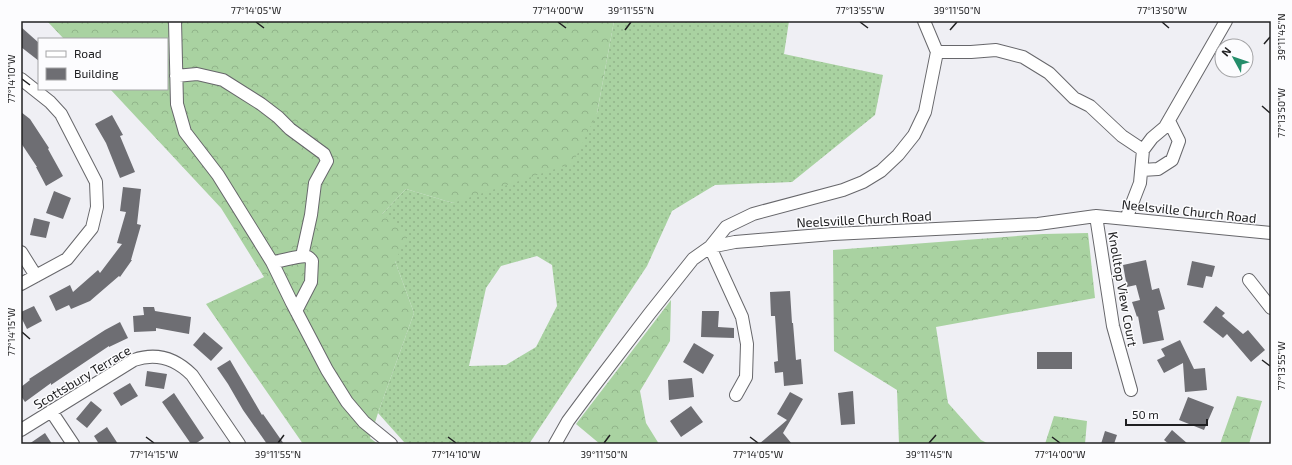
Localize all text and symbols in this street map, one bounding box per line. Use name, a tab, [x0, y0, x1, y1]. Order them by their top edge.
text: 77°14'05"W	[231, 4, 282, 16]
text: 77°14'00"W	[532, 4, 584, 16]
text: 39°11'55"N	[608, 4, 654, 16]
text: 77°13'55"W	[835, 4, 885, 16]
text: 39°11'50"N	[934, 4, 980, 16]
text: 77°13'50"W	[1137, 4, 1187, 16]
text: 39°11'45"N	[1275, 14, 1287, 60]
legend	[38, 38, 168, 90]
north arrow	[1214, 38, 1254, 78]
text: N	[1218, 44, 1234, 58]
text: Road	[74, 46, 102, 60]
text: 77°14'10"W	[5, 54, 17, 104]
text: Building	[74, 66, 119, 80]
text: 77°13'50"W	[1275, 88, 1287, 138]
street label: Neelsville Church Road	[1121, 196, 1257, 226]
street label: Neelsville Church Road	[796, 207, 932, 231]
street label: Knolltop View Court	[1105, 230, 1141, 348]
text: 77°14'15"W	[5, 307, 17, 356]
text: 77°13'55"W	[1275, 341, 1287, 391]
street label: Scottsbury Terrace	[31, 342, 134, 412]
scale bar	[1126, 401, 1207, 427]
text: 50 m	[1132, 407, 1159, 421]
text: 77°14'15"W	[130, 448, 179, 460]
text: 39°11'55"N	[255, 448, 301, 460]
text: 77°14'10"W	[431, 448, 481, 460]
text: 39°11'50"N	[581, 448, 627, 460]
text: 77°14'05"W	[733, 448, 784, 460]
text: 39°11'45"N	[906, 448, 952, 460]
text: 77°14'00"W	[1034, 448, 1086, 460]

